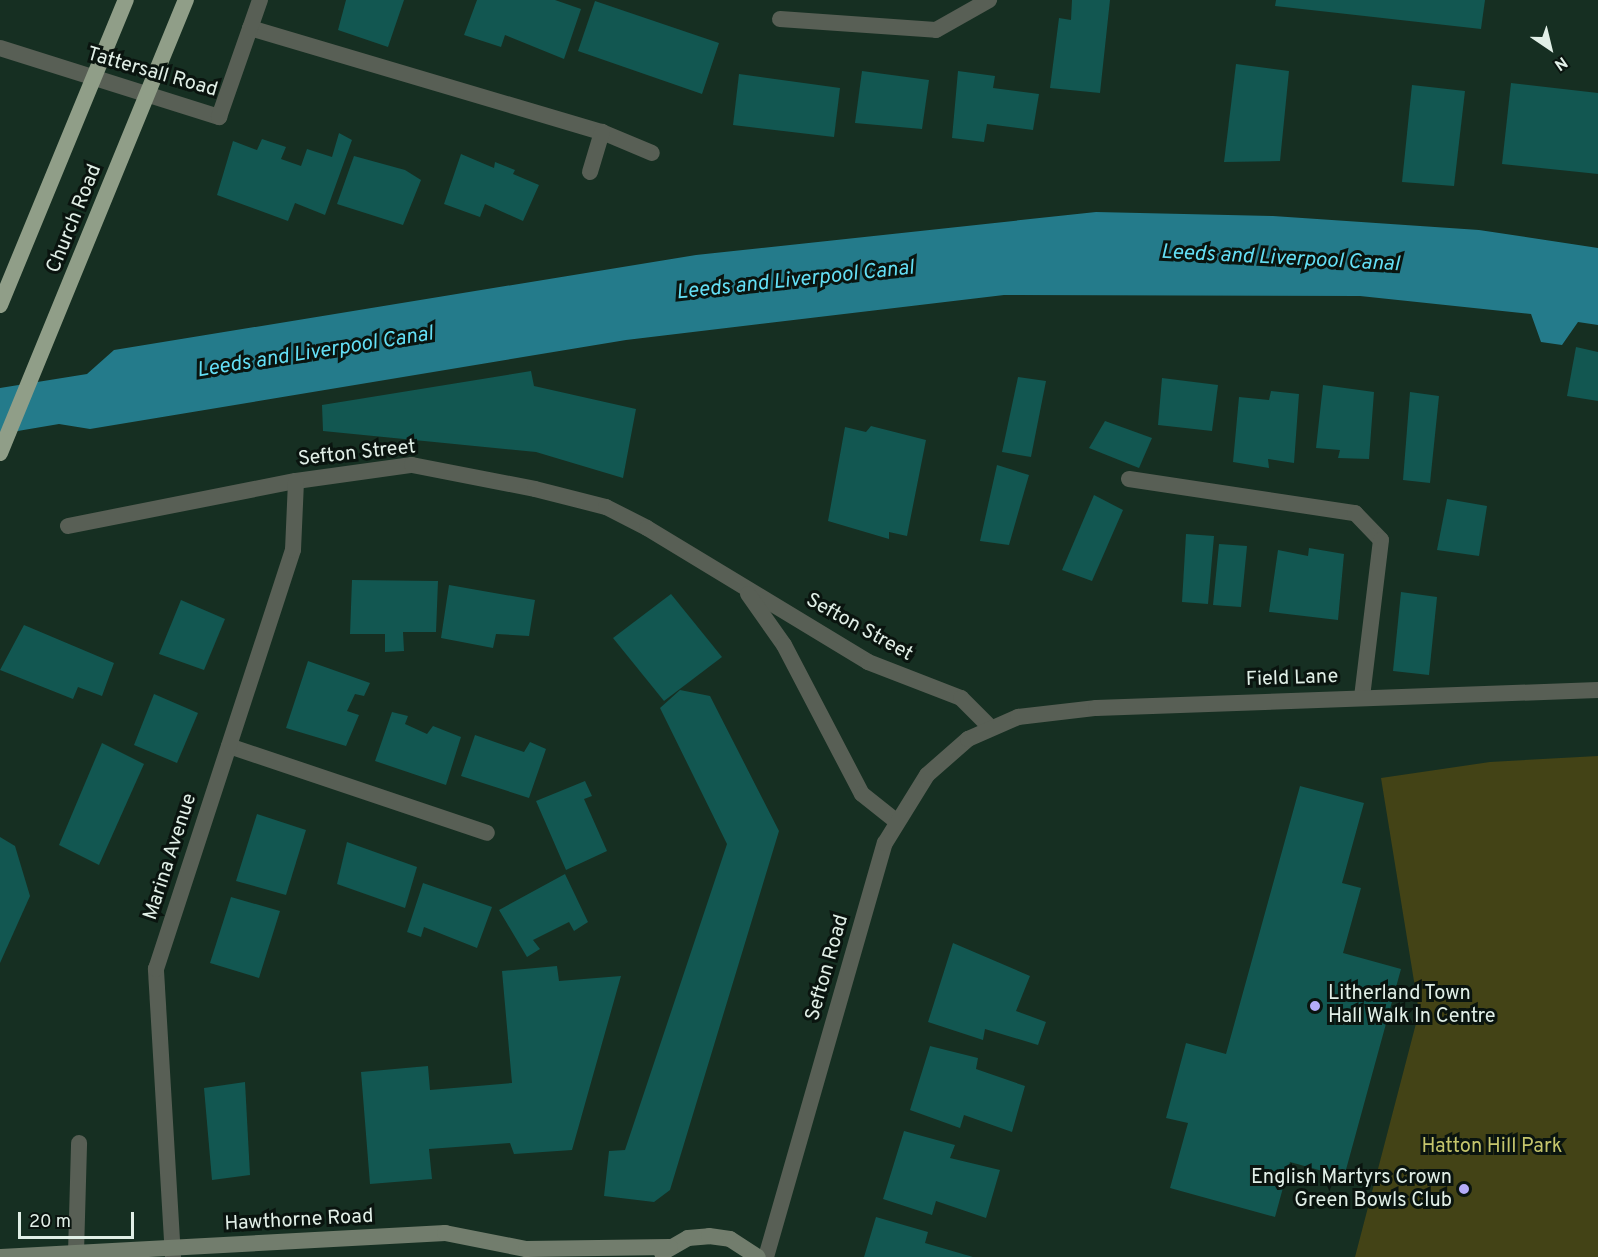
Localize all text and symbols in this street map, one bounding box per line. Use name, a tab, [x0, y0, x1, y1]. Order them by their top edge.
north arrow	[1520, 18, 1580, 78]
street label: Tattersall Road	[84, 43, 220, 103]
text: N	[1550, 51, 1571, 74]
street label: Church Road	[42, 161, 108, 277]
water label: Leeds and Liverpool Canal	[1160, 240, 1400, 278]
water label: Leeds and Liverpool Canal	[675, 256, 915, 306]
water label: Leeds and Liverpool Canal	[195, 322, 435, 384]
street label: Sefton Street	[297, 436, 417, 472]
street label: Sefton Street	[801, 589, 917, 667]
street label: Field Lane	[1245, 665, 1339, 693]
street label: Marina Avenue	[139, 790, 203, 924]
street label: Sefton Road	[801, 912, 855, 1024]
place label: Litherland Town Hall Walk In Centre	[1328, 982, 1496, 1029]
marker: Litherland Town Hall Walk In Centre	[1306, 997, 1324, 1015]
park label: Hatton Hill Park	[1422, 1135, 1562, 1159]
place label: English Martyrs Crown Green Bowls Club	[1251, 1166, 1452, 1213]
marker: English Martyrs Crown Green Bowls Club	[1457, 1182, 1471, 1196]
scale bar	[21, 1200, 136, 1238]
street label: Hawthorne Road	[224, 1205, 374, 1237]
text: 20 m	[29, 1211, 71, 1234]

